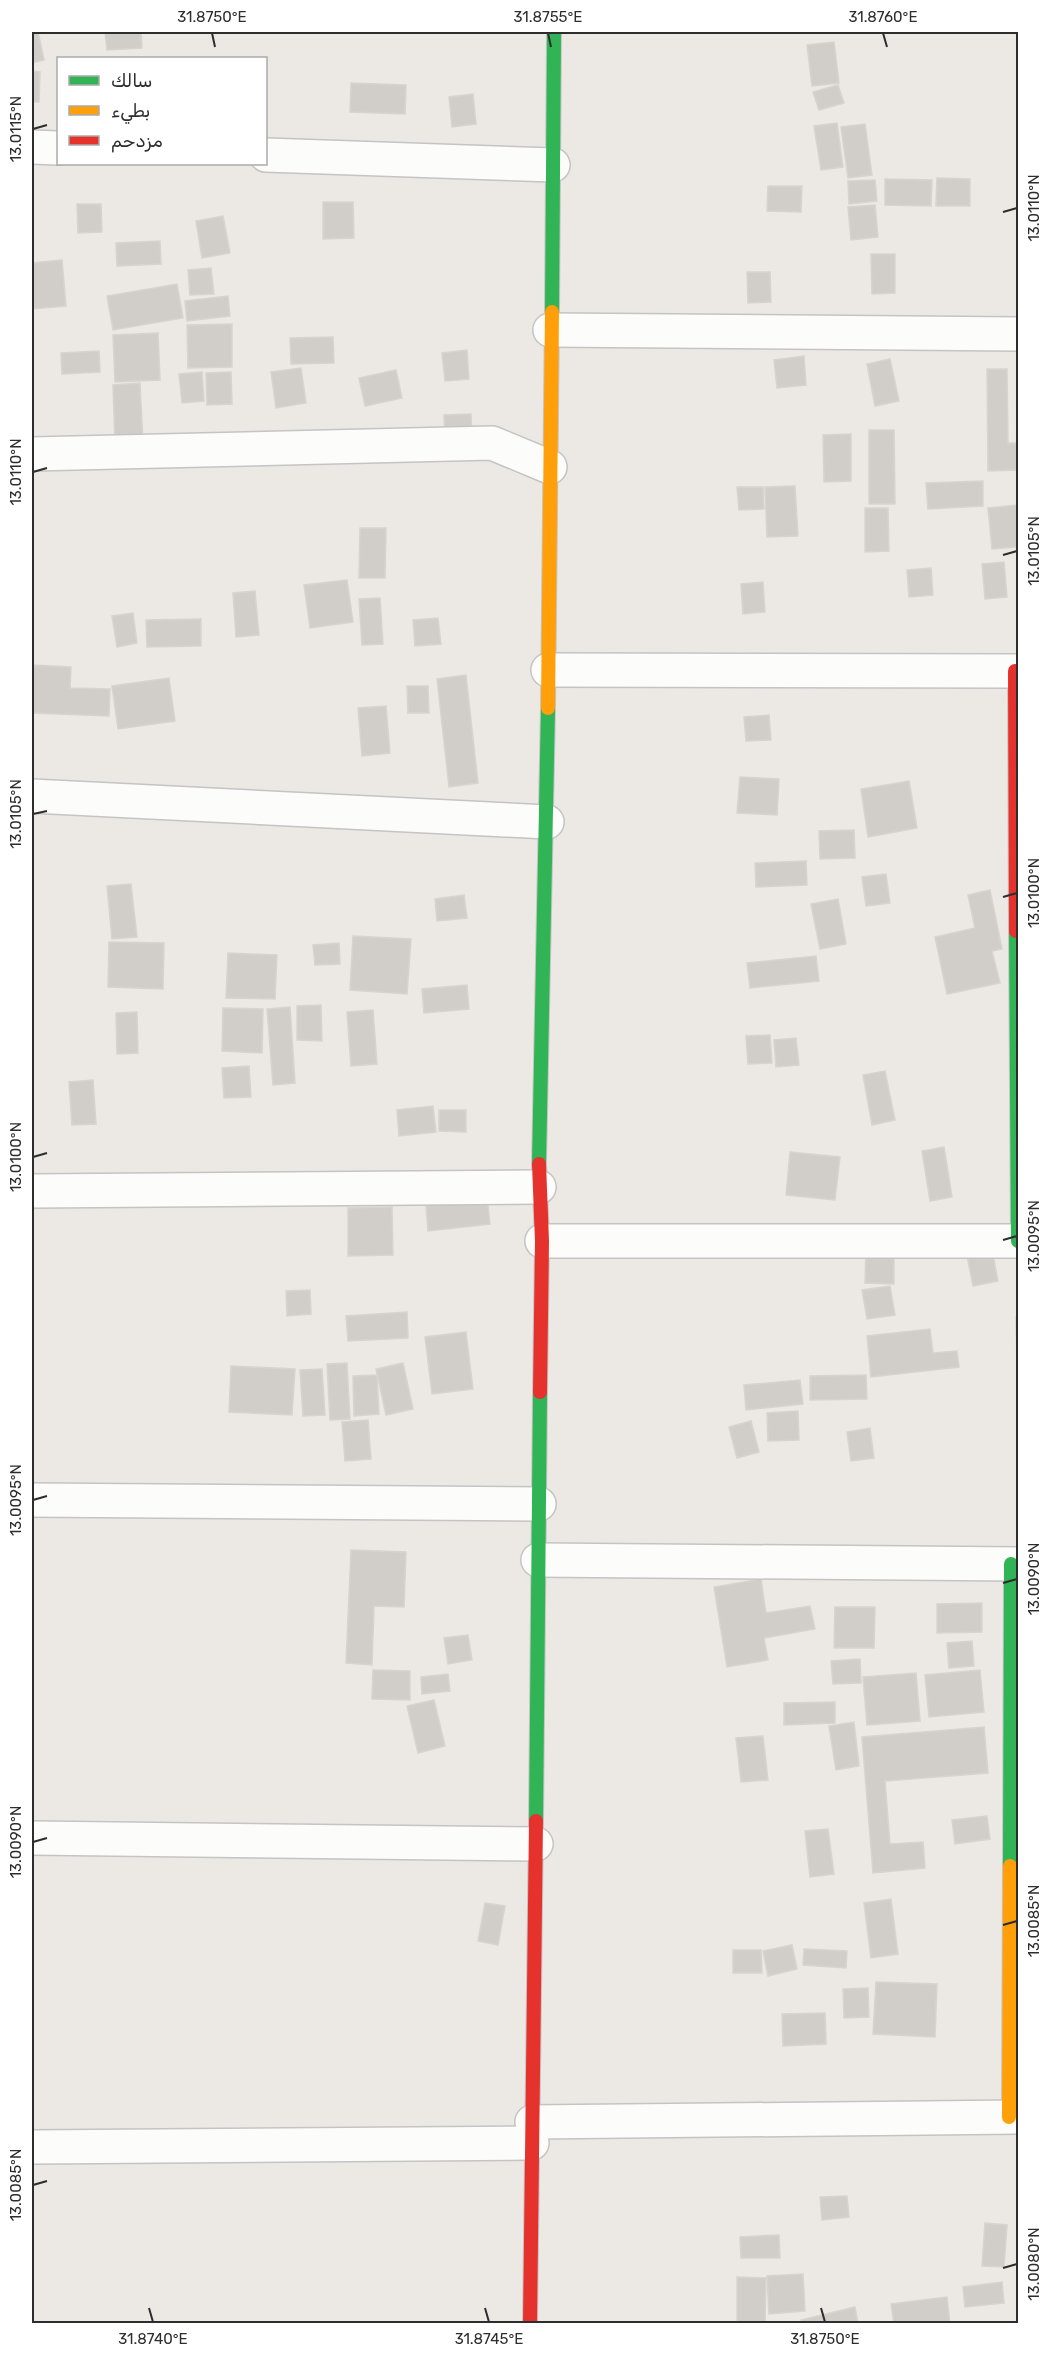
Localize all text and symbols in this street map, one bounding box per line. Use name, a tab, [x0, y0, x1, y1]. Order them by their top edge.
text: 31.8750°E	[177, 8, 247, 26]
text: 31.8755°E	[514, 8, 582, 26]
text: 31.8760°E	[848, 8, 918, 26]
legend	[57, 57, 267, 165]
text: سالك	[111, 70, 152, 92]
text: 13.0115°N	[7, 96, 25, 162]
text: بطيء	[111, 100, 150, 124]
text: مزدحم	[111, 130, 163, 153]
text: 13.0110°N	[1025, 174, 1043, 242]
text: 13.0110°N	[7, 438, 25, 506]
text: 13.0105°N	[1025, 516, 1043, 586]
text: 13.0105°N	[7, 779, 25, 849]
text: 13.0100°N	[1025, 858, 1043, 928]
text: 13.0100°N	[7, 1122, 25, 1192]
text: 13.0095°N	[1025, 1200, 1043, 1272]
text: 13.0095°N	[7, 1464, 25, 1536]
text: 13.0090°N	[1025, 1543, 1043, 1615]
text: 13.0090°N	[7, 1806, 25, 1878]
text: 13.0085°N	[1025, 1885, 1043, 1957]
text: 13.0085°N	[7, 2149, 25, 2221]
text: 13.0080°N	[1025, 2227, 1043, 2301]
text: 31.8740°E	[118, 2330, 188, 2348]
text: 31.8745°E	[455, 2330, 523, 2348]
text: 31.8750°E	[790, 2330, 860, 2348]

